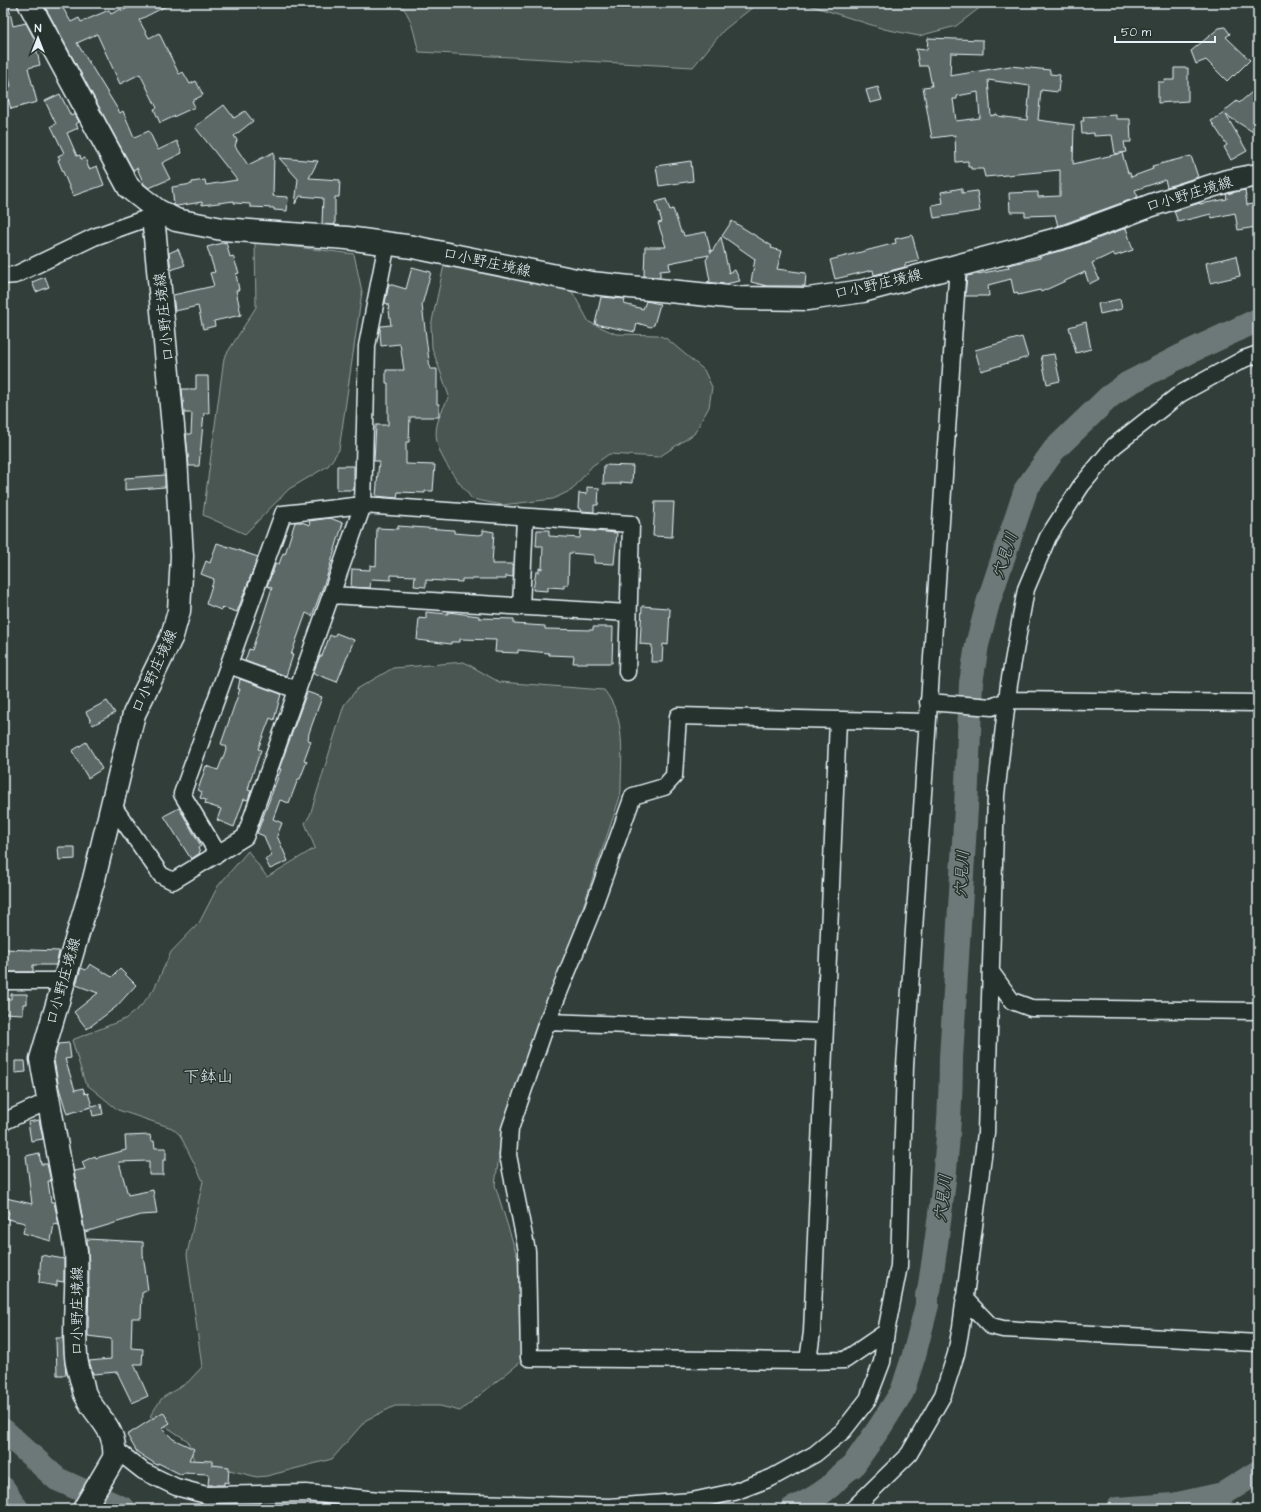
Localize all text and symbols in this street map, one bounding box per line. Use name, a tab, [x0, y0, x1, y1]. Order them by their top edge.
north arrow	[18, 18, 58, 58]
scale bar	[1115, 18, 1215, 44]
text: N	[35, 21, 42, 36]
text: 50 m	[1121, 24, 1152, 41]
street label: 口小野庄境線	[1143, 171, 1235, 218]
street label: 口小野庄境線	[441, 243, 533, 282]
street label: 口小野庄境線	[832, 264, 924, 305]
street label: 口小野庄境線	[149, 271, 180, 363]
water label: 穴見川	[987, 529, 1023, 582]
street label: 口小野庄境線	[127, 626, 182, 717]
water label: 穴見川	[950, 850, 974, 899]
street label: 口小野庄境線	[41, 935, 86, 1027]
district label: 下鉢山	[183, 1065, 234, 1089]
water label: 穴見川	[929, 1173, 957, 1223]
street label: 口小野庄境線	[67, 1266, 88, 1356]

